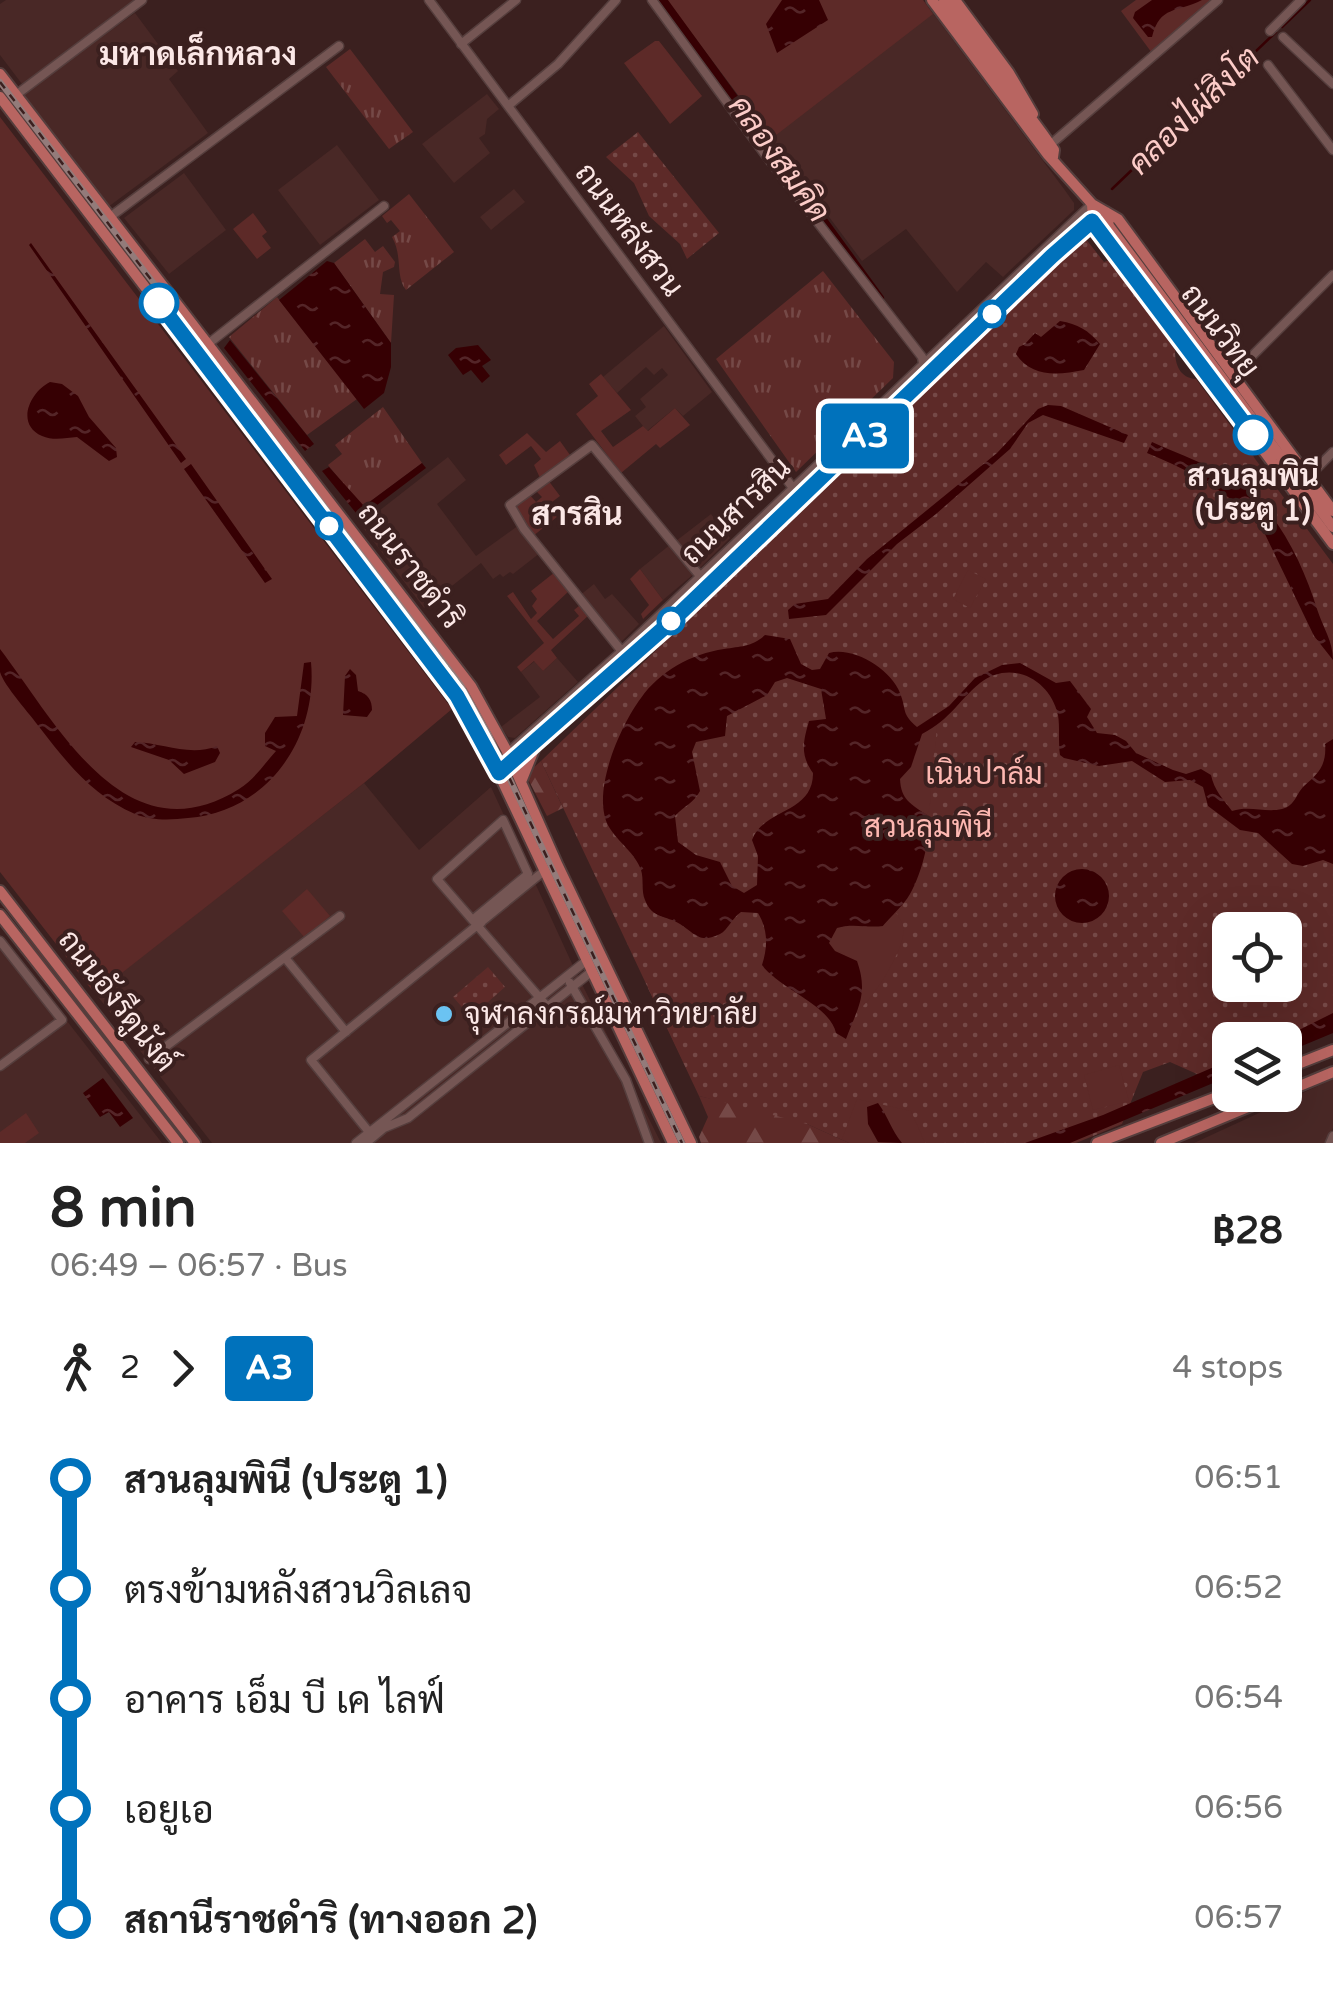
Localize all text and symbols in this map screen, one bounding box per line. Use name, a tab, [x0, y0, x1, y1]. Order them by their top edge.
district label: มหาดเล็กหลวง	[99, 31, 297, 74]
water label: คลองไผ่สิงโต	[1118, 37, 1268, 183]
water label: คลองสมคิด	[720, 88, 838, 230]
street label: ถนนหลังสวน	[567, 155, 692, 304]
street label: ถนนวิทยุ	[1171, 277, 1267, 386]
unlabelled marker	[140, 284, 178, 322]
unlabelled marker	[979, 301, 1005, 327]
line badge: A3	[820, 404, 910, 468]
text: A3	[841, 415, 889, 457]
marker: สวนลุมพินี (ประตู 1)	[1234, 416, 1272, 454]
street label: ถนนสารสิน	[673, 450, 799, 572]
place label: สวนลุมพินี (ประตู 1)	[1187, 456, 1319, 531]
district label: สารสิน	[531, 495, 623, 534]
street label: ถนนราชดำริ	[349, 496, 471, 636]
unlabelled marker	[316, 513, 342, 539]
unlabelled marker	[658, 608, 684, 634]
park label: เนินปาล์ม	[925, 754, 1043, 793]
park label: สวนลุมพินี	[864, 808, 992, 848]
map controls	[1212, 912, 1302, 1112]
button: locate	[1212, 912, 1302, 1002]
street label: ถนนอังรีดูนังต์	[49, 921, 186, 1080]
place label: จุฬาลงกรณ์มหาวิทยาลัย	[464, 994, 758, 1035]
marker: จุฬาลงกรณ์มหาวิทยาลัย	[433, 1003, 455, 1025]
button: layers	[1212, 1022, 1302, 1112]
text: 8 min	[50, 1176, 197, 1242]
text: ฿28	[1212, 1208, 1283, 1254]
text: 06:49 – 06:57 · Bus	[50, 1247, 348, 1285]
icon: walk	[50, 1341, 105, 1396]
icon: forward	[155, 1341, 210, 1396]
text: A3	[245, 1347, 293, 1389]
text: 2	[120, 1349, 140, 1387]
text: 4 stops	[1172, 1349, 1283, 1387]
text: สวนลุมพินี (ประตู 1)	[124, 1458, 448, 1504]
text: 06:51	[1194, 1459, 1283, 1497]
text: ตรงข้ามหลังสวนวิลเลจ	[124, 1568, 473, 1614]
text: 06:52	[1194, 1569, 1283, 1607]
text: อาคาร เอ็ม บี เค ไลฟ์	[124, 1678, 445, 1724]
text: 06:54	[1194, 1679, 1283, 1717]
text: เอยูเอ	[124, 1788, 214, 1834]
text: 06:56	[1194, 1789, 1283, 1827]
text: สถานีราชดำริ (ทางออก 2)	[124, 1898, 537, 1944]
text: 06:57	[1194, 1899, 1283, 1937]

